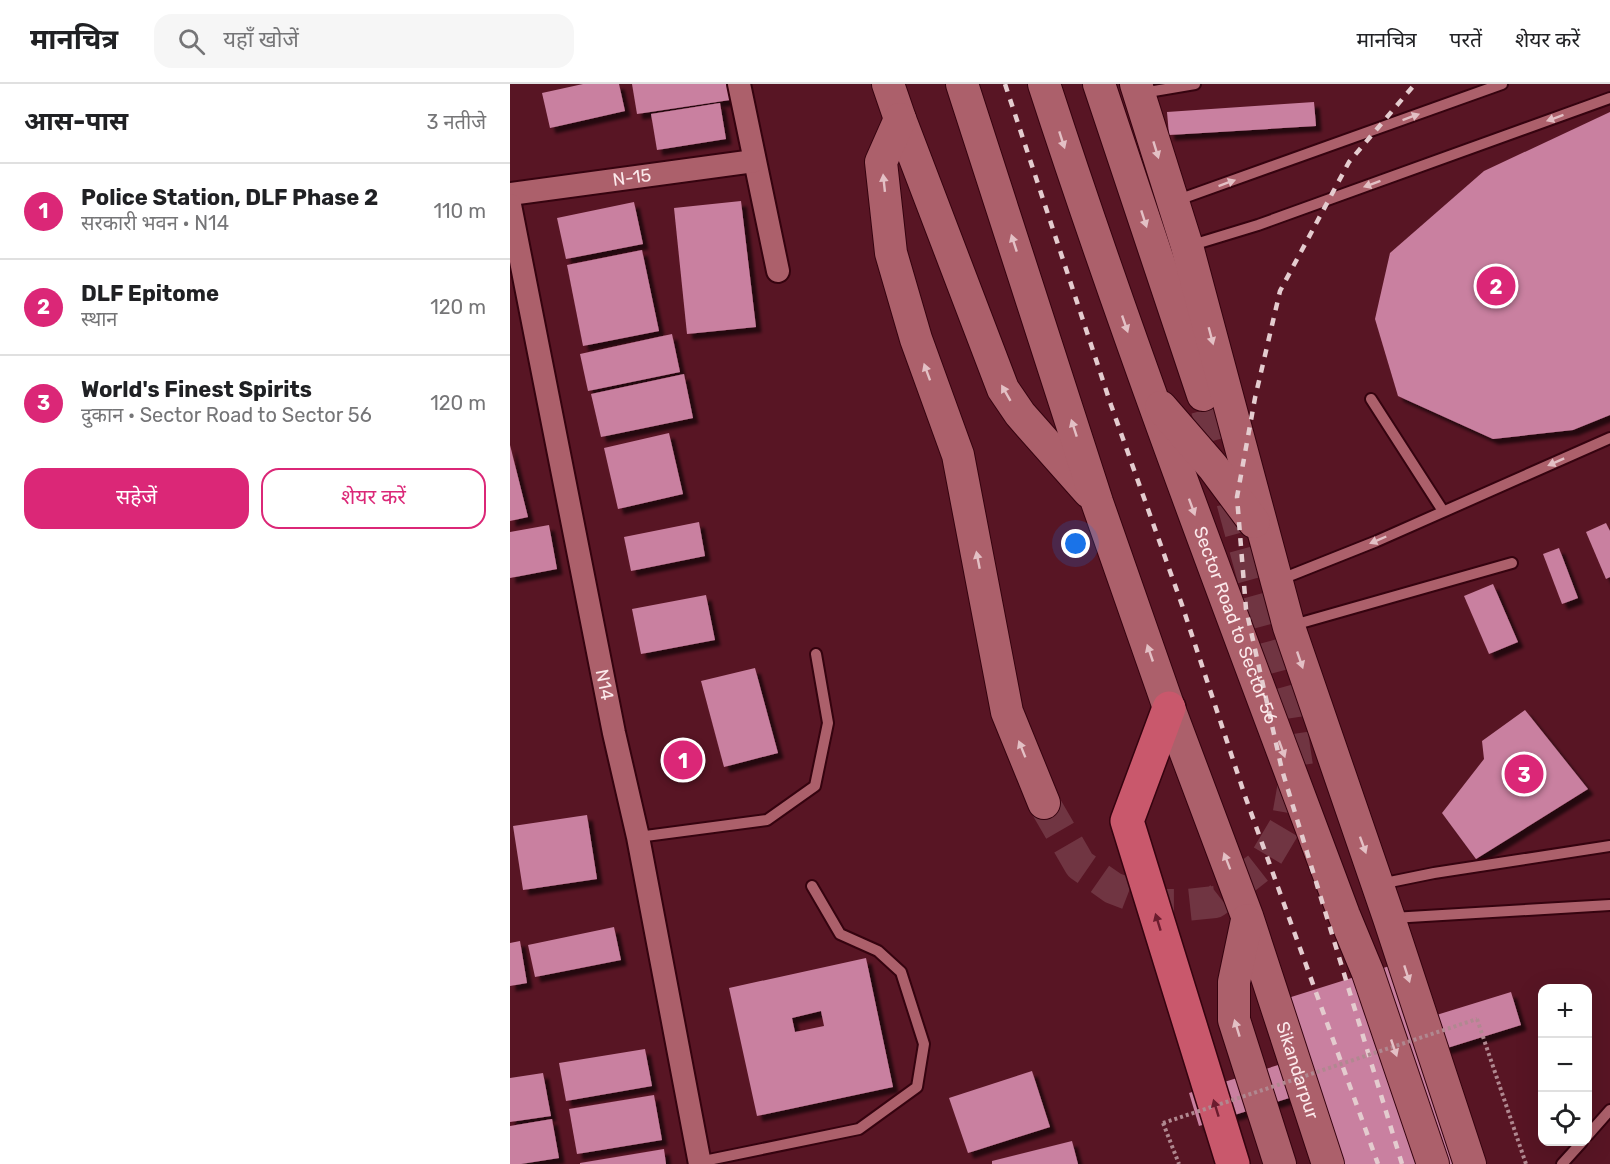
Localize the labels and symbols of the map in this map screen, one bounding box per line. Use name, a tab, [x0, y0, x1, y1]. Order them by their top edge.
one-way arrow	[1402, 112, 1420, 122]
one-way arrow	[1546, 114, 1564, 124]
one-way arrow	[1058, 131, 1068, 149]
one-way arrow	[1152, 141, 1161, 159]
street label: N-15	[611, 164, 653, 191]
one-way arrow	[879, 173, 889, 192]
one-way arrow	[1218, 177, 1236, 187]
one-way arrow	[1362, 179, 1380, 189]
one-way arrow	[1140, 210, 1149, 228]
one-way arrow	[1008, 234, 1018, 252]
pin: 2	[1476, 264, 1516, 308]
one-way arrow	[1121, 315, 1131, 333]
one-way arrow	[1207, 328, 1216, 346]
one-way arrow	[922, 363, 932, 381]
one-way arrow	[1001, 384, 1011, 401]
one-way arrow	[1069, 419, 1078, 437]
one-way arrow	[1547, 457, 1565, 467]
one-way arrow	[1187, 499, 1197, 517]
street label: Sector Road to Sector 56	[1189, 523, 1282, 727]
your location	[1061, 529, 1090, 558]
one-way arrow	[1368, 535, 1386, 545]
one-way arrow	[973, 550, 982, 569]
one-way arrow	[1144, 644, 1154, 662]
one-way arrow	[1296, 651, 1305, 669]
street label: N14	[591, 667, 618, 702]
pin: 1	[664, 738, 702, 782]
one-way arrow	[1017, 740, 1026, 758]
one-way arrow	[1278, 740, 1287, 758]
pin: 3	[1504, 752, 1544, 796]
one-way arrow	[1358, 836, 1368, 854]
one-way arrow	[1221, 852, 1231, 870]
one-way arrow	[1153, 913, 1162, 931]
one-way arrow	[1403, 965, 1413, 983]
one-way arrow	[1232, 1019, 1241, 1037]
street label: Sikandarpur	[1271, 1019, 1324, 1122]
one-way arrow	[1389, 1039, 1399, 1057]
one-way arrow	[1211, 1099, 1220, 1117]

